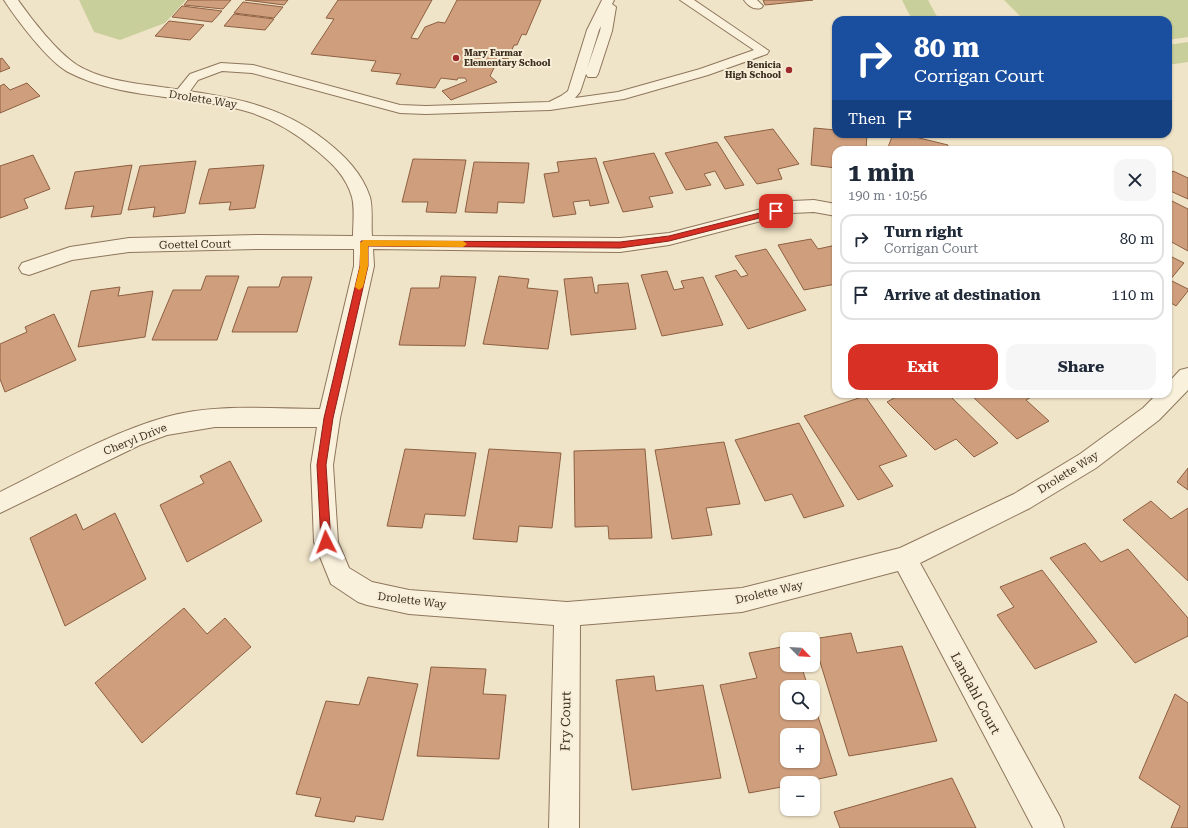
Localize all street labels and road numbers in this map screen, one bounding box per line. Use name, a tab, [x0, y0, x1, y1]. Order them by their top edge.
street label: Drolette Way	[168, 88, 239, 111]
street label: Goettel Court	[159, 237, 231, 252]
street label: Cheryl Drive	[102, 421, 169, 458]
street label: Drolette Way	[1036, 448, 1101, 496]
street label: Drolette Way	[734, 578, 805, 607]
street label: Drolette Way	[377, 590, 447, 611]
street label: Landahl Court	[948, 650, 1003, 737]
street label: Fry Court	[557, 691, 574, 751]

